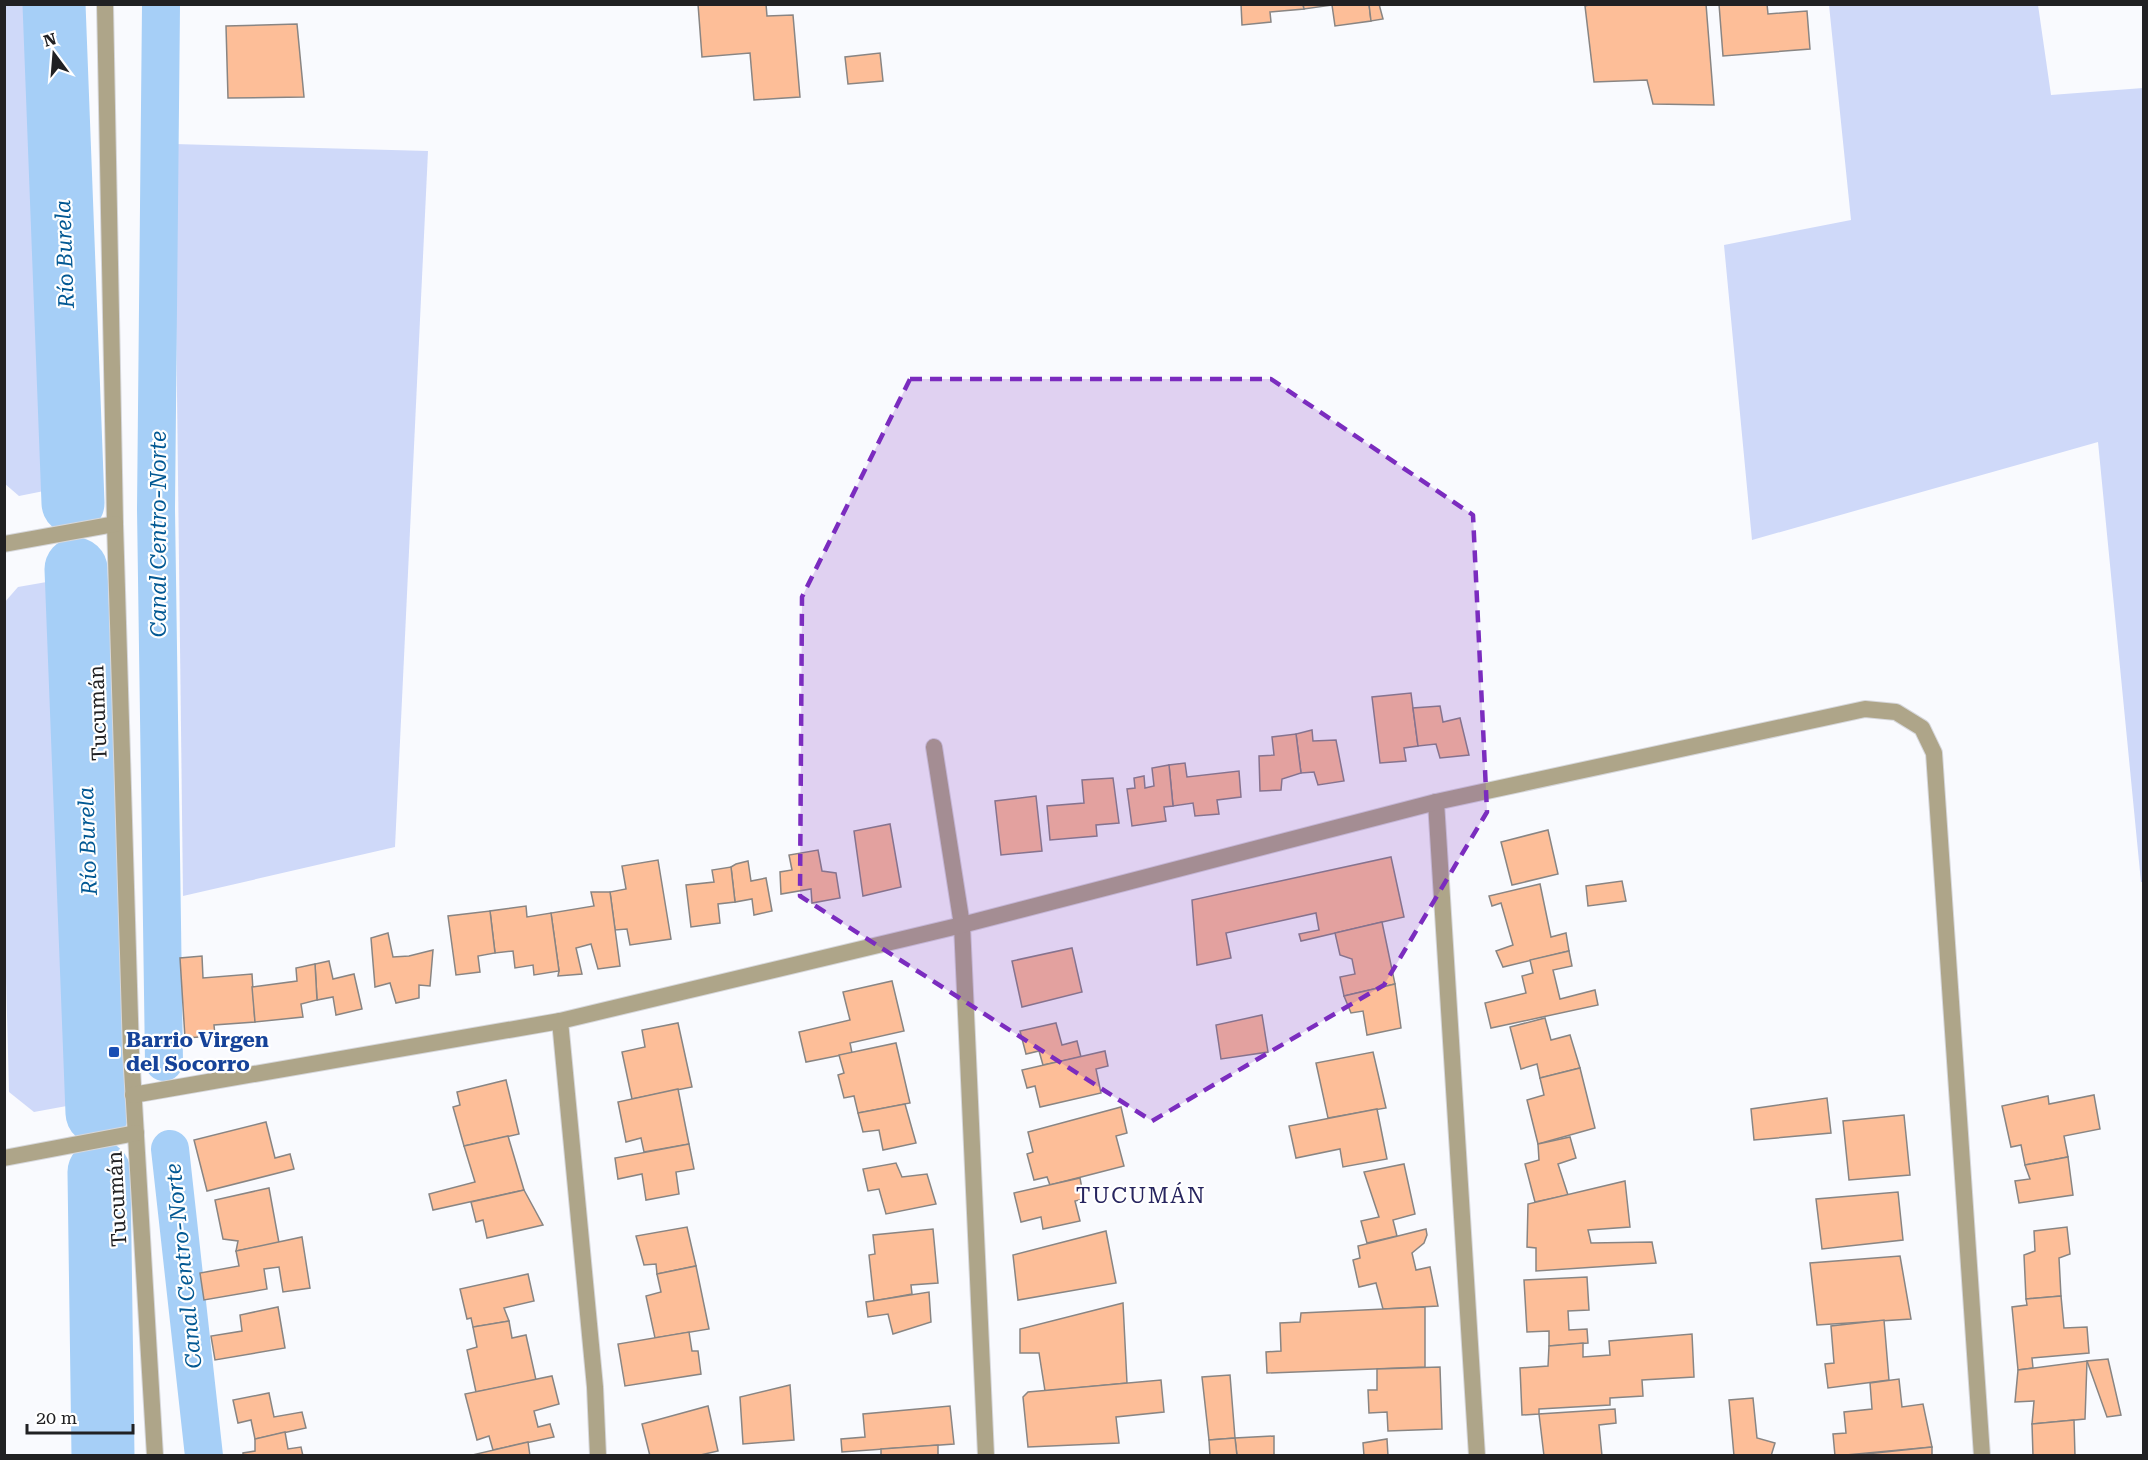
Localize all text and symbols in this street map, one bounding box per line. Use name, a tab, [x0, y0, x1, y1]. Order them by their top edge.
north arrow	[24, 24, 84, 84]
text: N	[41, 29, 59, 51]
water label: Río Burela	[50, 199, 79, 310]
water label: Canal Centro-Norte	[146, 431, 171, 637]
street label: Tucumán	[84, 664, 112, 761]
water label: Río Burela	[73, 786, 102, 897]
place label: Barrio Virgen del Socorro	[126, 1028, 269, 1076]
marker: Barrio Virgen del Socorro	[107, 1045, 121, 1059]
street label: Tucumán	[102, 1150, 131, 1247]
water label: Canal Centro-Norte	[160, 1162, 207, 1370]
district label: TUCUMÁN	[1076, 1182, 1206, 1208]
scale bar	[27, 1397, 134, 1435]
text: 20 m	[36, 1407, 77, 1428]

